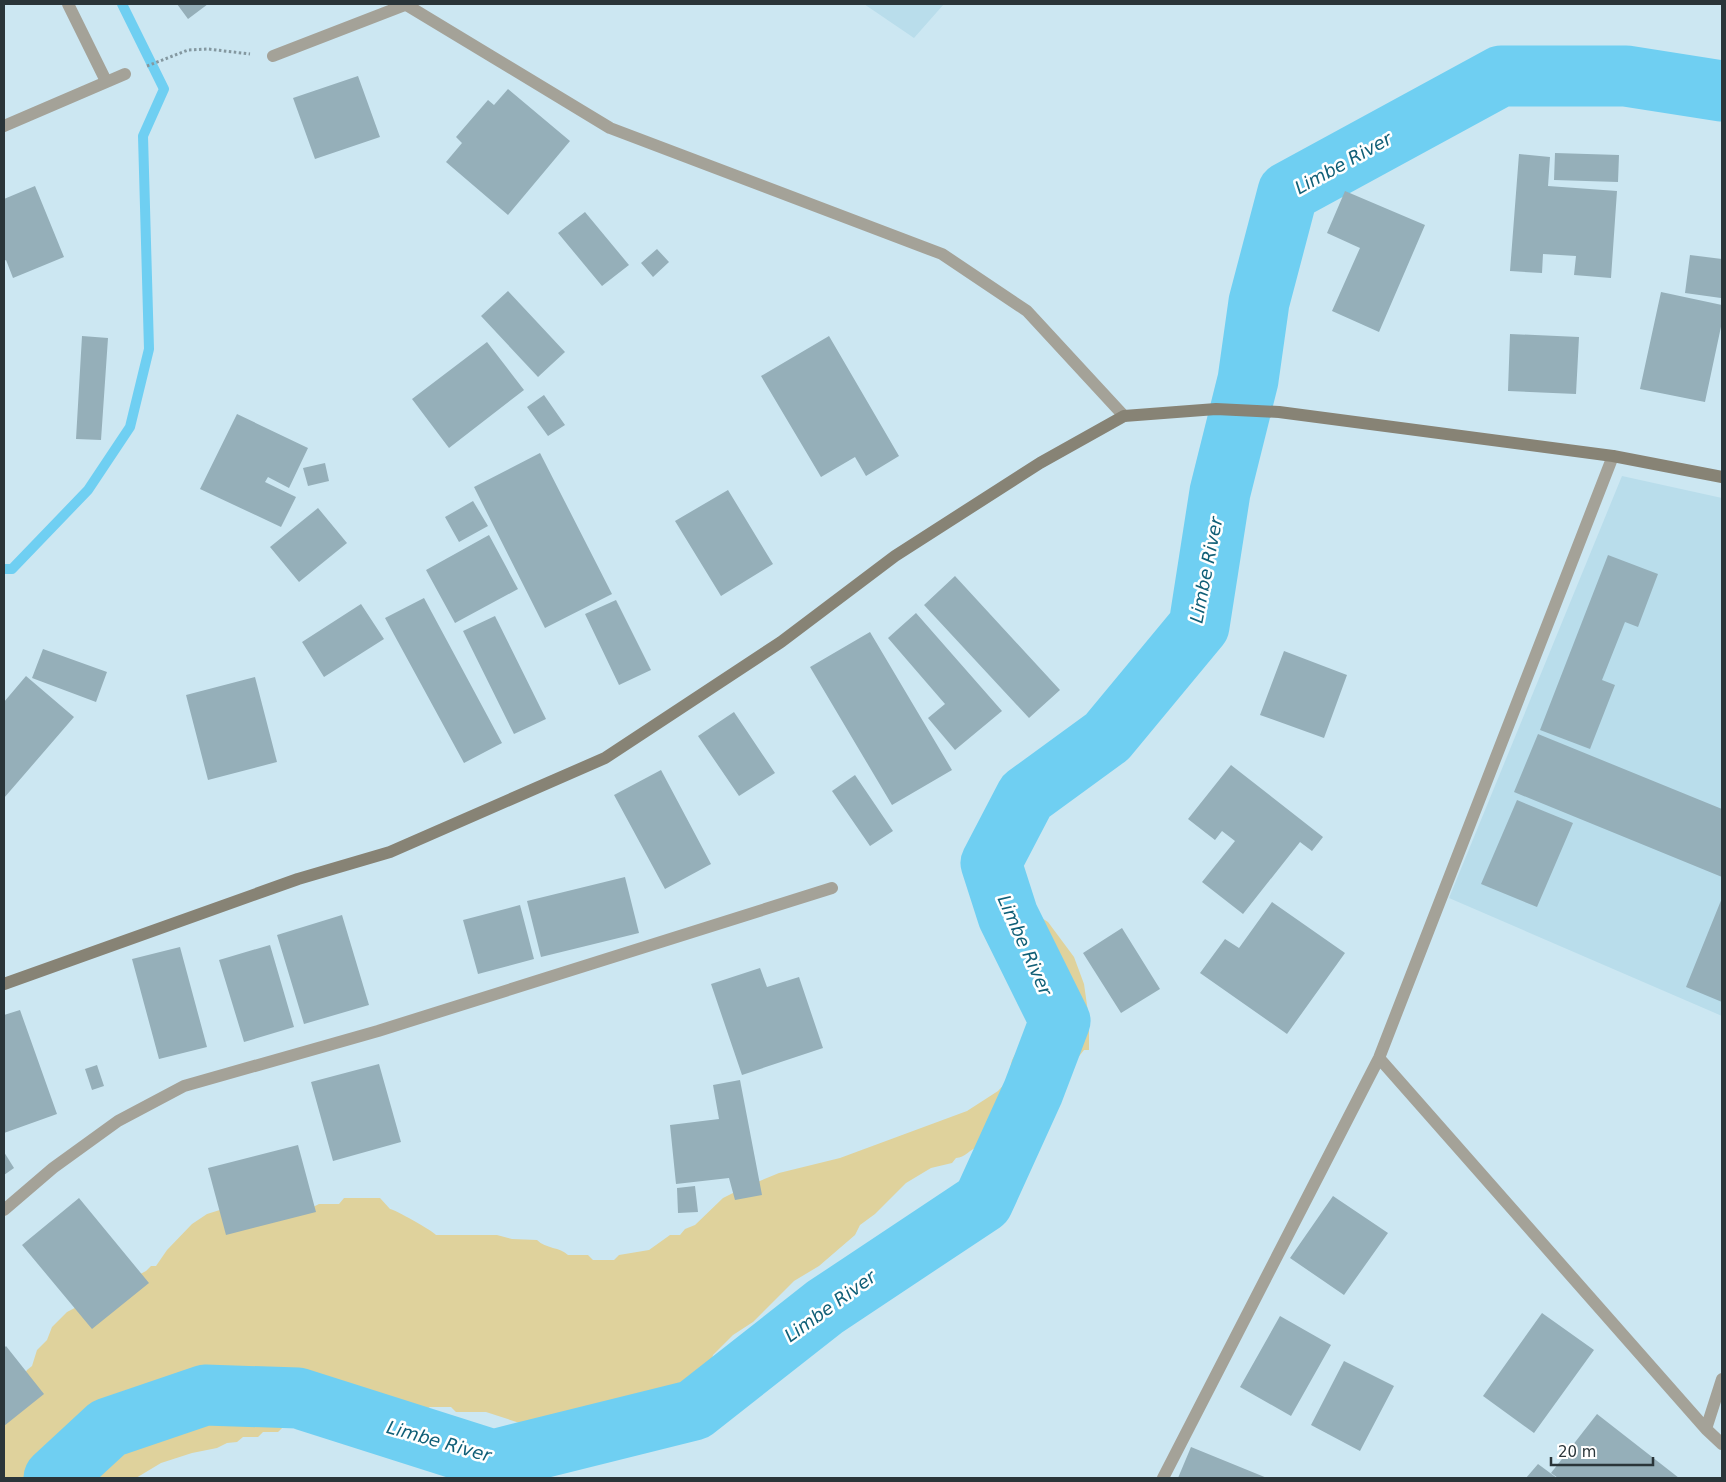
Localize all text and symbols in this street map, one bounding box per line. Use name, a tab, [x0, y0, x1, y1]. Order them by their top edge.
water label: Limbe River	[1291, 127, 1396, 198]
water label: Limbe River	[1185, 514, 1227, 625]
water label: Limbe River	[994, 892, 1057, 1000]
water label: Limbe River	[780, 1265, 881, 1346]
water label: Limbe River	[384, 1416, 495, 1466]
scale bar	[1551, 1434, 1654, 1466]
text: 20 m	[1558, 1443, 1596, 1461]

